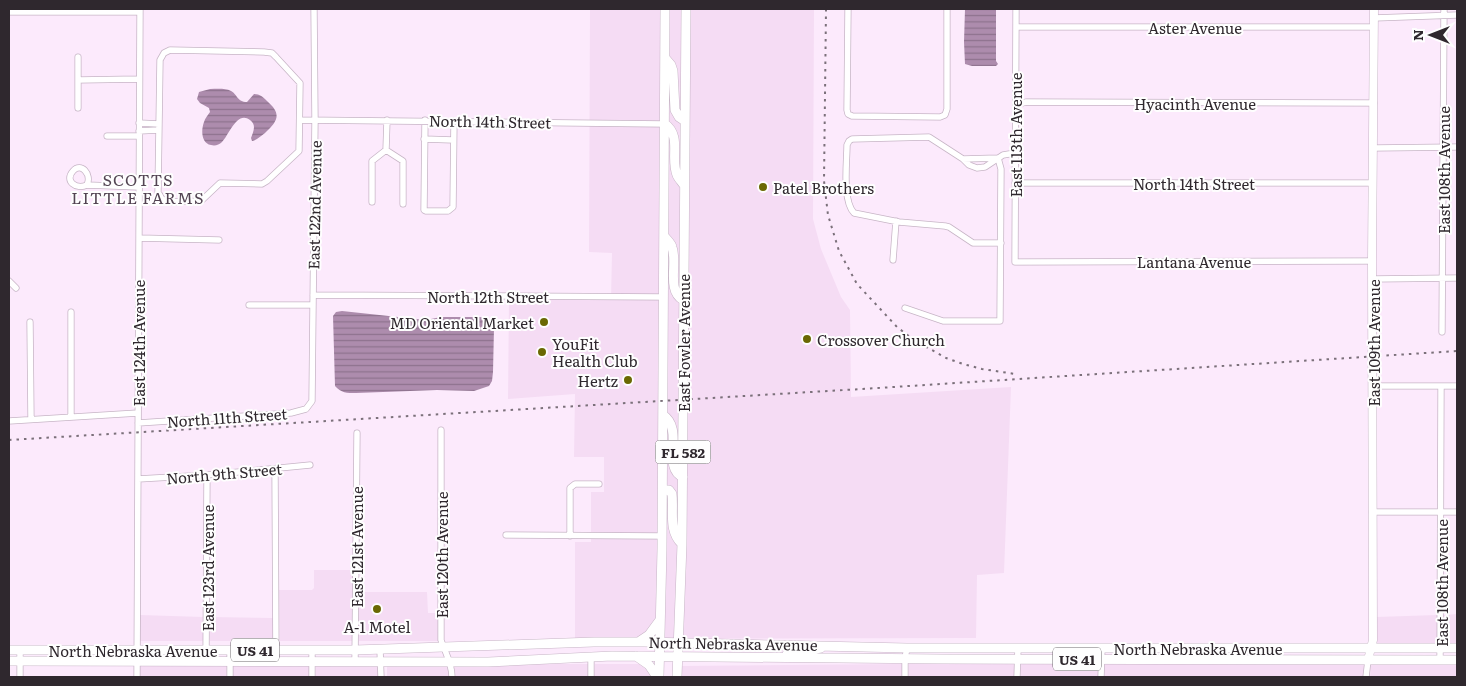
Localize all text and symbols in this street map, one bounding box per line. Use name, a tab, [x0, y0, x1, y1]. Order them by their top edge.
north arrow	[1406, 10, 1456, 60]
street label: Aster Avenue	[1148, 16, 1242, 39]
text: N	[1407, 29, 1427, 41]
street label: East 113th Avenue	[1004, 72, 1027, 198]
street label: Hyacinth Avenue	[1134, 92, 1256, 115]
street label: East 108th Avenue	[1432, 106, 1455, 234]
street label: North 14th Street	[429, 108, 551, 134]
street label: East 122nd Avenue	[301, 140, 327, 270]
district label: SCOTTS LITTLE FARMS	[71, 167, 205, 209]
street label: North 14th Street	[1133, 172, 1255, 195]
place label: Patel Brothers	[773, 176, 874, 199]
marker: Patel Brothers	[757, 181, 769, 193]
street label: Lantana Avenue	[1137, 250, 1251, 273]
street label: East Fowler Avenue	[672, 274, 695, 412]
street label: East 124th Avenue	[127, 279, 150, 406]
street label: East 109th Avenue	[1362, 279, 1385, 407]
street label: North 12th Street	[427, 285, 549, 308]
place label: MD Oriental Market	[390, 311, 534, 334]
marker: MD Oriental Market	[538, 316, 550, 328]
place label: Crossover Church	[817, 328, 945, 351]
place label: YouFit Health Club	[552, 332, 638, 372]
marker: Crossover Church	[801, 333, 813, 345]
marker: YouFit Health Club	[536, 346, 548, 358]
place label: Hertz	[577, 369, 618, 392]
marker: Hertz	[622, 374, 634, 386]
street label: North 11th Street	[166, 401, 288, 433]
road number: FL 582	[656, 441, 710, 464]
street label: North 9th Street	[165, 456, 283, 490]
street label: East 121st Avenue	[345, 486, 368, 608]
street label: East 120th Avenue	[430, 491, 453, 619]
street label: East 123rd Avenue	[196, 504, 219, 631]
street label: East 108th Avenue	[1430, 519, 1453, 647]
marker: A-1 Motel	[371, 603, 383, 615]
place label: A-1 Motel	[344, 615, 410, 638]
street label: North Nebraska Avenue	[648, 630, 818, 656]
street label: North Nebraska Avenue	[1113, 637, 1283, 660]
road number: US 41	[231, 638, 279, 662]
street label: North Nebraska Avenue	[48, 639, 218, 662]
road number: US 41	[1053, 648, 1101, 671]

